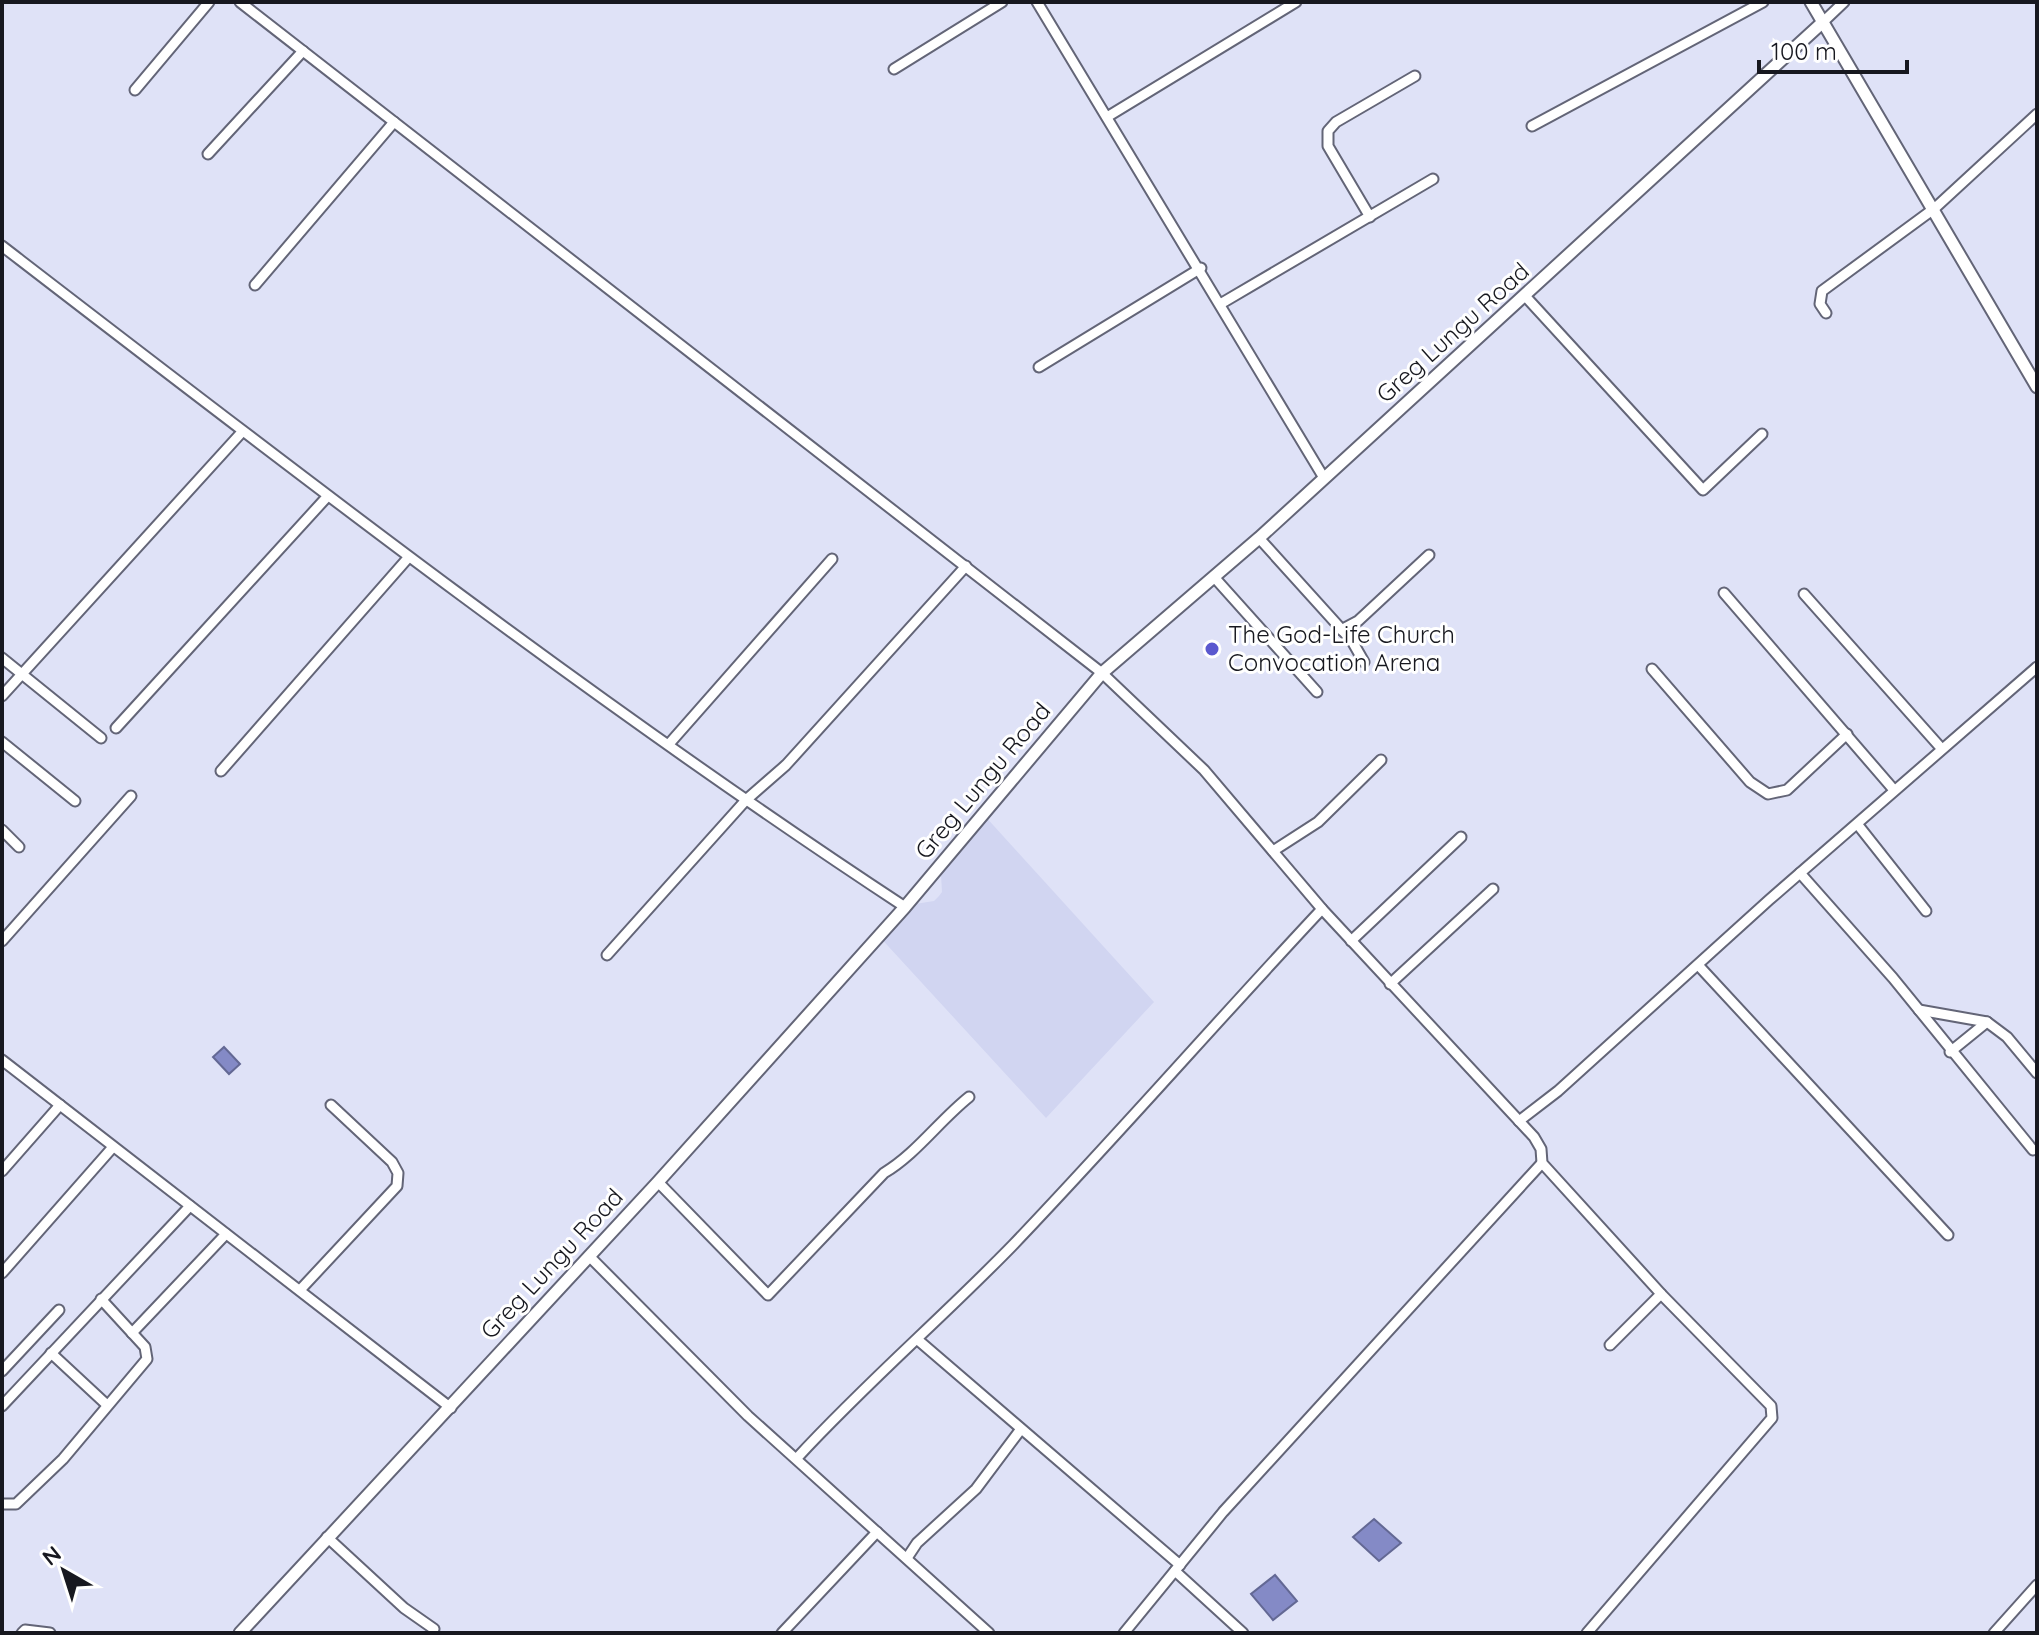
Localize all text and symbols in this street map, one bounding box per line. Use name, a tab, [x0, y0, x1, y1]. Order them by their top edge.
scale bar	[1759, 24, 1907, 74]
text: 100 m	[1771, 36, 1837, 66]
street label: Greg Lungu Road	[1370, 256, 1535, 409]
place label: The God-Life Church Convocation Arena	[1228, 619, 1455, 677]
marker: The God-Life Church Convocation Arena	[1203, 640, 1221, 658]
street label: Greg Lungu Road	[908, 696, 1056, 865]
street label: Greg Lungu Road	[474, 1182, 629, 1345]
north arrow	[24, 1531, 104, 1611]
text: N	[36, 1539, 67, 1571]

